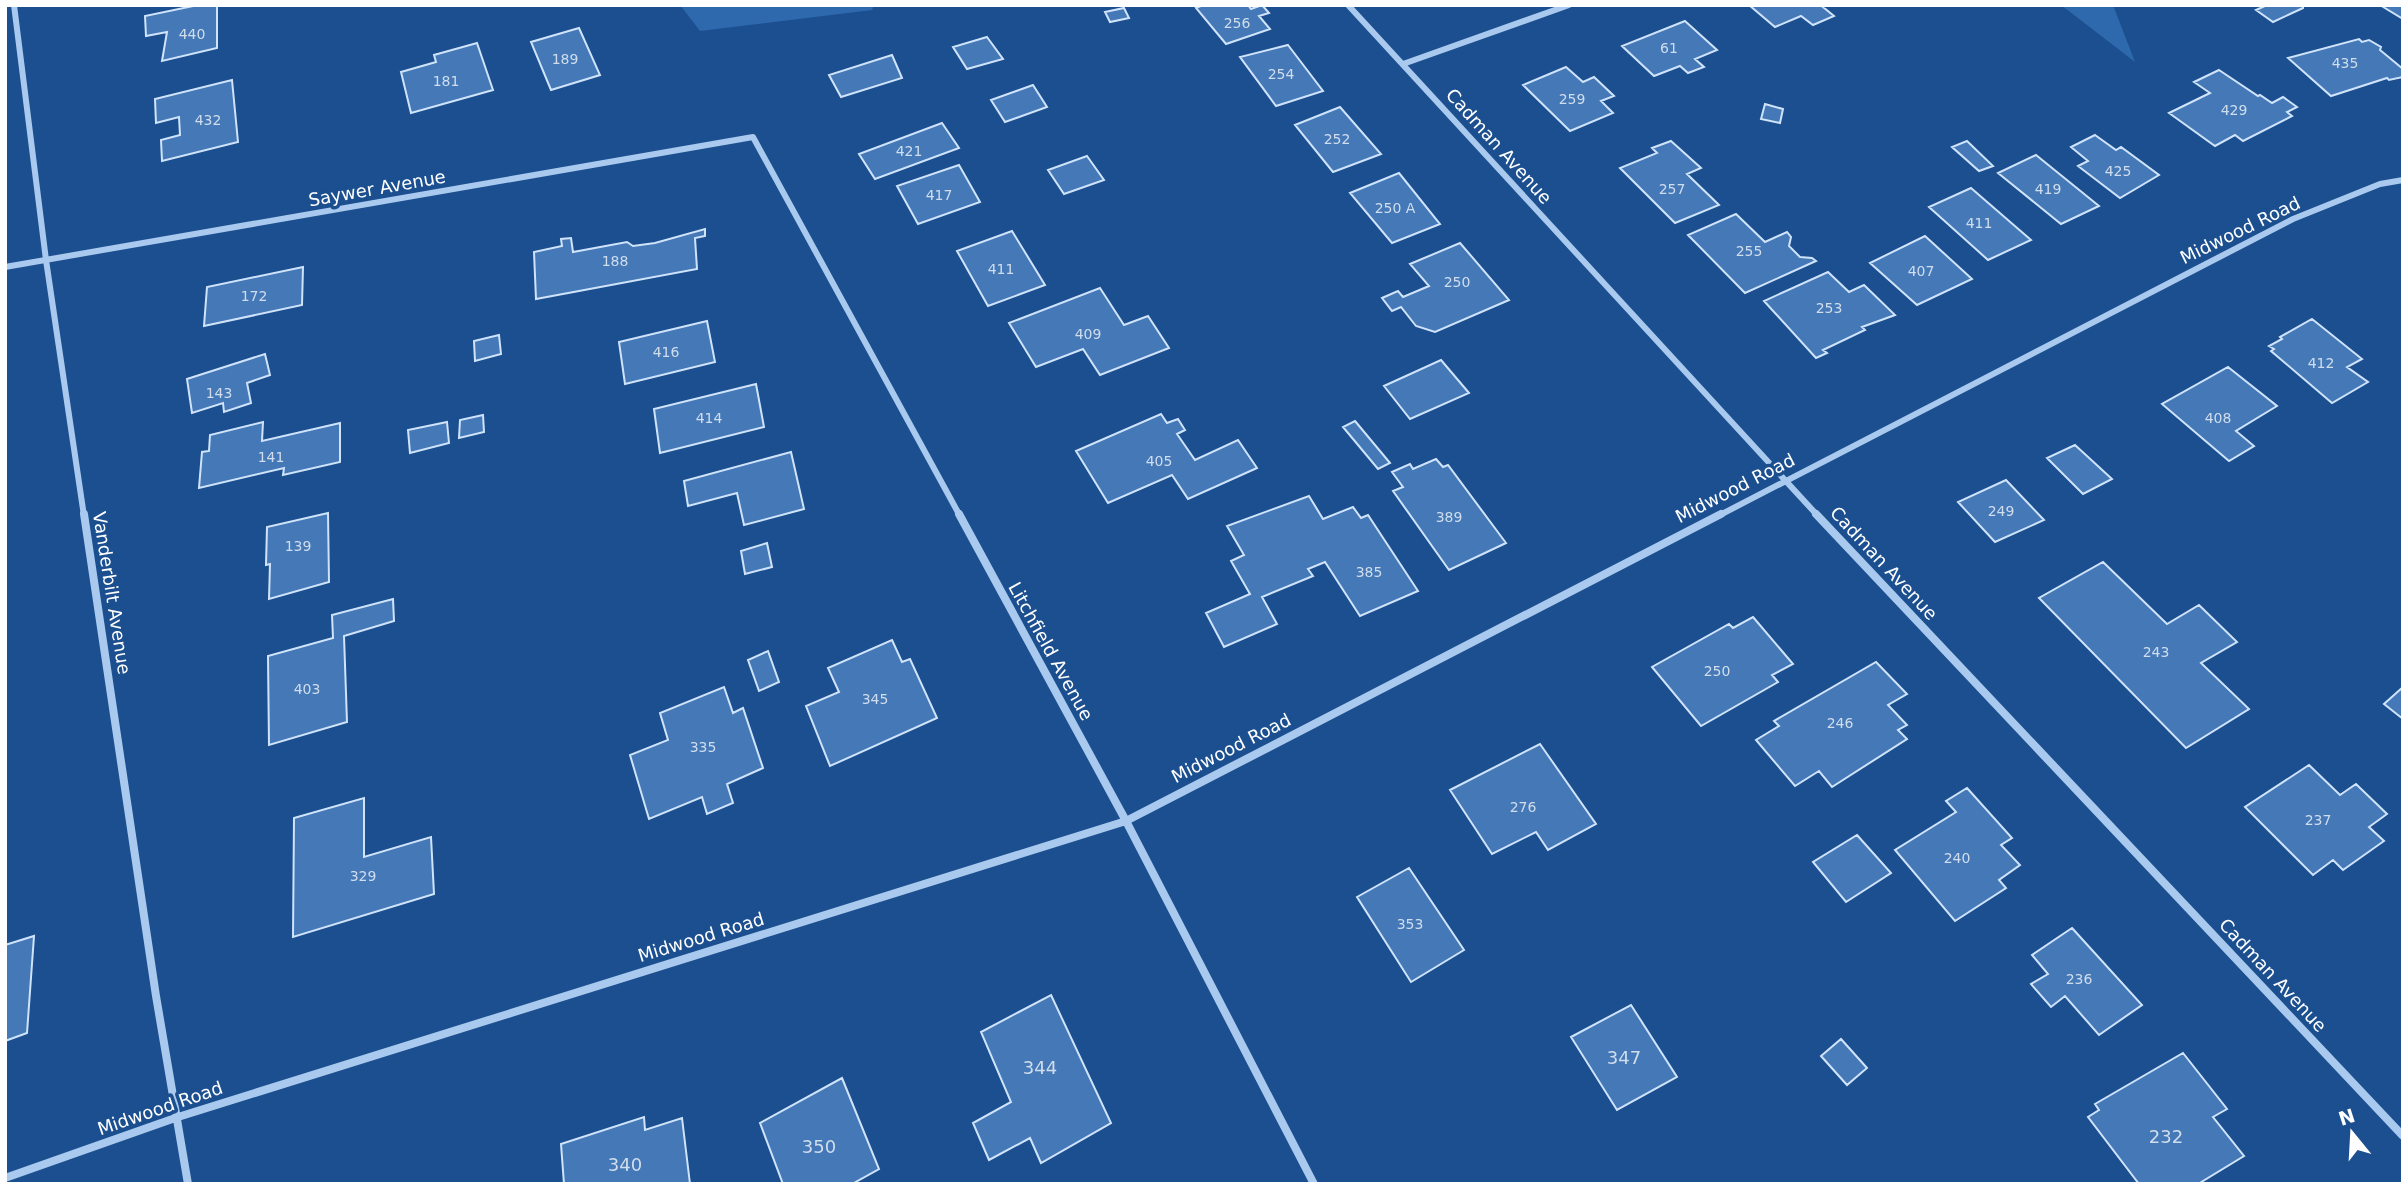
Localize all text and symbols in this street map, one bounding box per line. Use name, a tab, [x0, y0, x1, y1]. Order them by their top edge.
house number: 256	[1224, 15, 1250, 31]
house number: 440	[179, 26, 205, 42]
house number: 61	[1660, 40, 1678, 56]
house number: 189	[552, 51, 578, 67]
house number: 435	[2332, 55, 2358, 71]
house number: 254	[1268, 66, 1294, 82]
house number: 181	[433, 73, 459, 89]
street label: Cadman Avenue	[1442, 84, 1556, 208]
house number: 259	[1559, 91, 1585, 107]
house number: 429	[2221, 102, 2247, 118]
house number: 432	[195, 112, 221, 128]
house number: 252	[1324, 131, 1350, 147]
house number: 421	[896, 143, 922, 159]
house number: 425	[2105, 163, 2131, 179]
street label: Saywer Avenue	[307, 166, 447, 210]
house number: 257	[1659, 181, 1685, 197]
house number: 419	[2035, 181, 2061, 197]
house number: 417	[926, 187, 952, 203]
street label: Midwood Road	[2177, 192, 2303, 268]
house number: 250 A	[1375, 200, 1416, 216]
house number: 411	[1966, 215, 1992, 231]
house number: 255	[1736, 243, 1762, 259]
house number: 188	[602, 253, 628, 269]
house number: 411	[988, 261, 1014, 277]
house number: 407	[1908, 263, 1934, 279]
house number: 250	[1444, 274, 1470, 290]
house number: 172	[241, 288, 267, 304]
house number: 253	[1816, 300, 1842, 316]
house number: 409	[1075, 326, 1101, 342]
house number: 416	[653, 344, 679, 360]
house number: 412	[2308, 355, 2334, 371]
house number: 143	[206, 385, 232, 401]
house number: 414	[696, 410, 722, 426]
house number: 408	[2205, 410, 2231, 426]
house number: 141	[258, 449, 284, 465]
street label: Midwood Road	[1672, 449, 1798, 527]
house number: 405	[1146, 453, 1172, 469]
street label: Cadman Avenue	[1826, 502, 1942, 624]
house number: 249	[1988, 503, 2014, 519]
house number: 389	[1436, 509, 1462, 525]
street label: Vanderbilt Avenue	[89, 510, 135, 676]
house number: 139	[285, 538, 311, 554]
house number: 385	[1356, 564, 1382, 580]
street label: Litchfield Avenue	[1004, 578, 1098, 724]
house number: 243	[2143, 644, 2169, 660]
house number: 250	[1704, 663, 1730, 679]
house number: 403	[294, 681, 320, 697]
house number: 345	[862, 691, 888, 707]
street label: Midwood Road	[1168, 709, 1294, 787]
house number: 246	[1827, 715, 1853, 731]
house number: 335	[690, 739, 716, 755]
house number: 276	[1510, 799, 1536, 815]
house number: 237	[2305, 812, 2331, 828]
house number: 240	[1944, 850, 1970, 866]
house number: 329	[350, 868, 376, 884]
street label: Midwood Road	[635, 908, 767, 966]
street label: Cadman Avenue	[2215, 914, 2331, 1036]
house number: 353	[1397, 916, 1423, 932]
house number: 236	[2066, 971, 2092, 987]
house number: 347	[1607, 1047, 1641, 1068]
house number: 344	[1023, 1057, 1057, 1078]
street label: Midwood Road	[95, 1077, 225, 1139]
north arrow	[2317, 1098, 2387, 1168]
text: N	[2336, 1104, 2358, 1130]
house number: 232	[2149, 1126, 2183, 1147]
house number: 350	[802, 1136, 836, 1157]
house number: 340	[608, 1154, 642, 1175]

